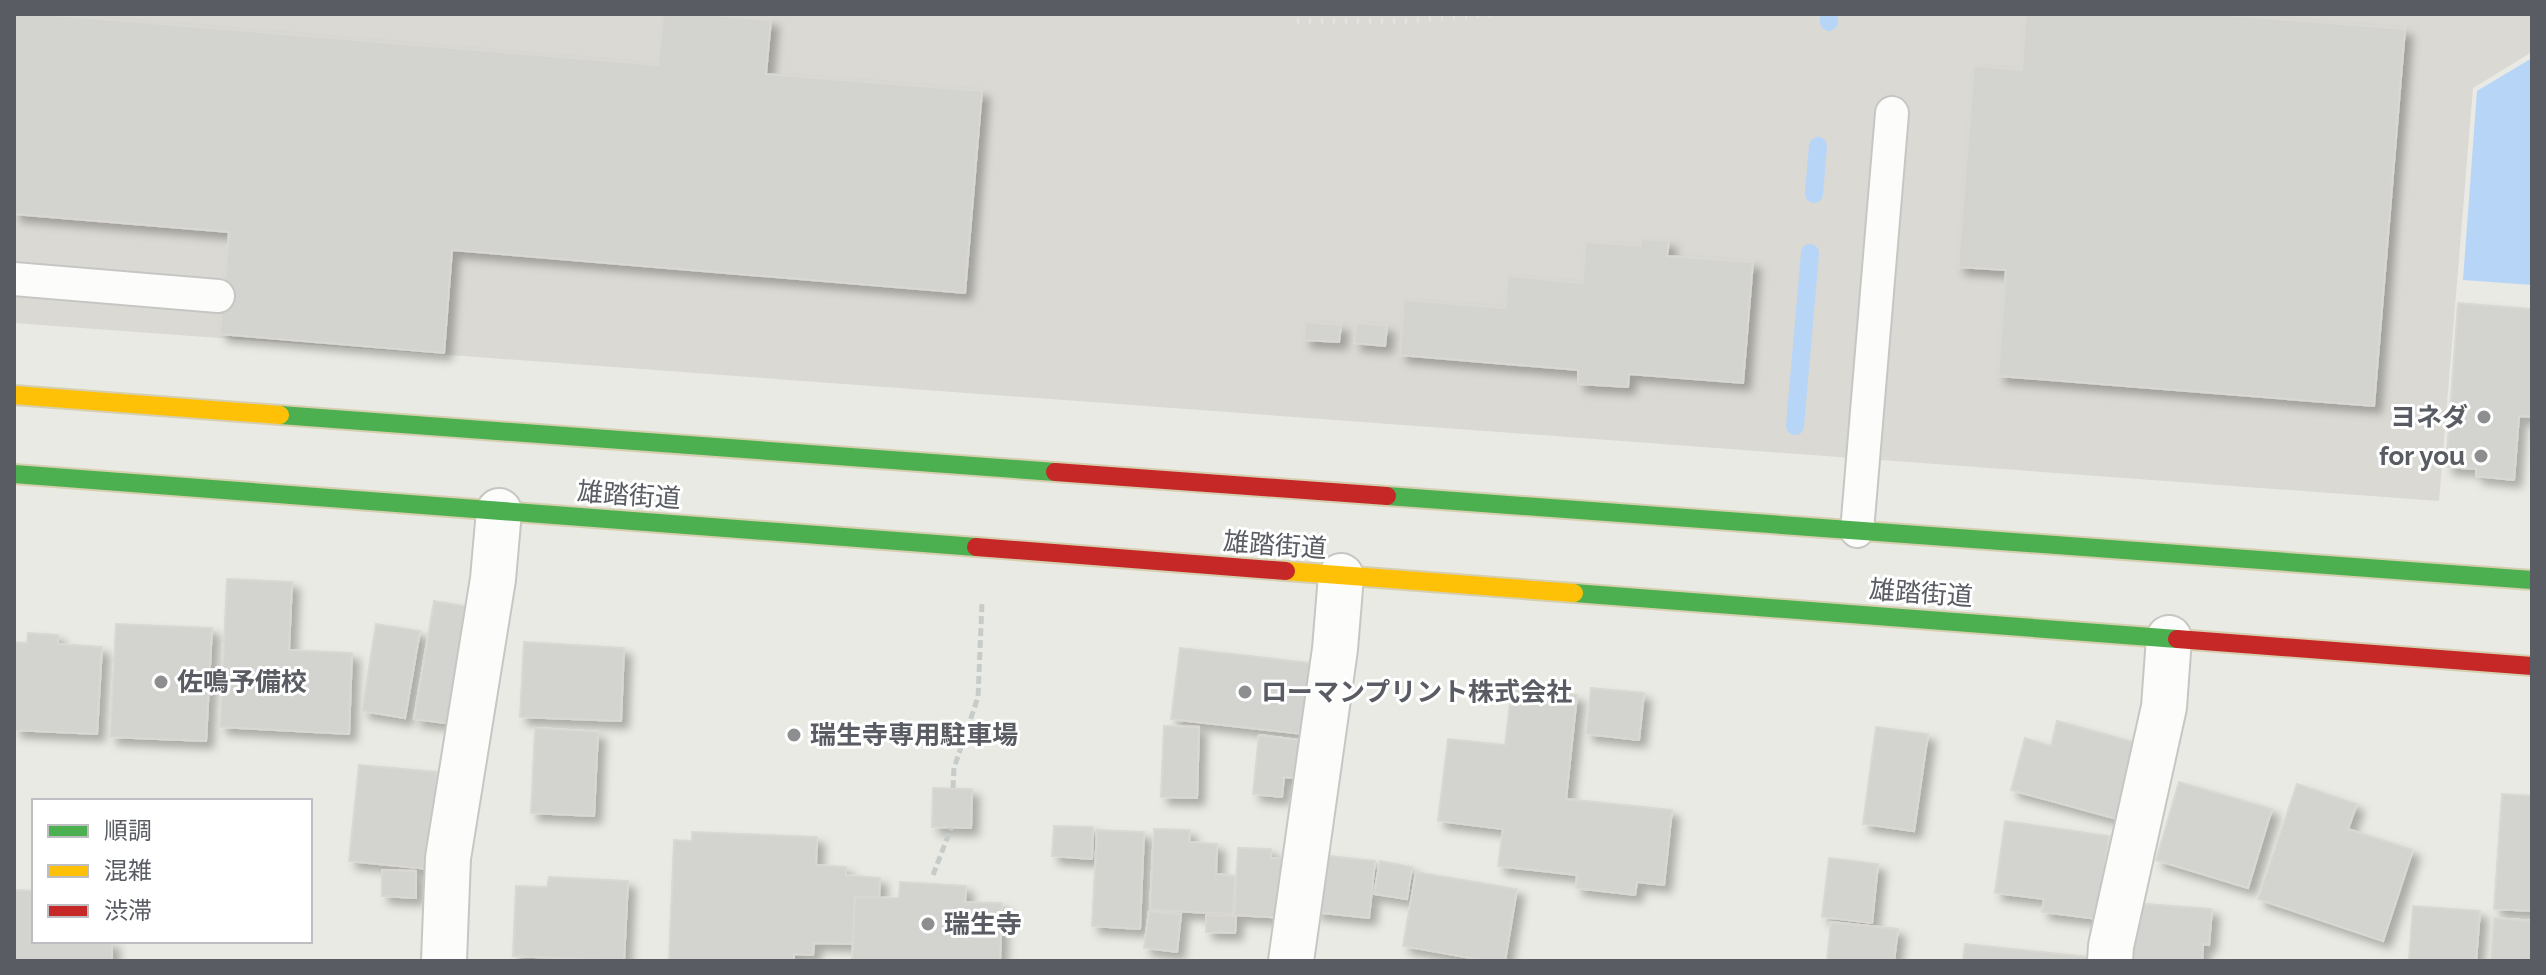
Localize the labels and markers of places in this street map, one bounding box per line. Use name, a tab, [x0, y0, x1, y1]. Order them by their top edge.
place label: ヨネダ	[2390, 402, 2468, 432]
marker: ヨネダ	[2475, 408, 2493, 426]
place label: for you	[2379, 441, 2465, 471]
marker: for you	[2472, 447, 2490, 465]
place label: 佐鳴予備校	[177, 667, 307, 697]
marker: 佐鳴予備校	[152, 673, 170, 691]
place label: ローマンプリント株式会社	[1261, 677, 1572, 707]
marker: ローマンプリント株式会社	[1236, 683, 1254, 701]
place label: 瑞生寺専用駐車場	[810, 720, 1018, 750]
marker: 瑞生寺専用駐車場	[785, 726, 803, 744]
place label: 瑞生寺	[944, 909, 1022, 939]
marker: 瑞生寺	[919, 915, 937, 933]

